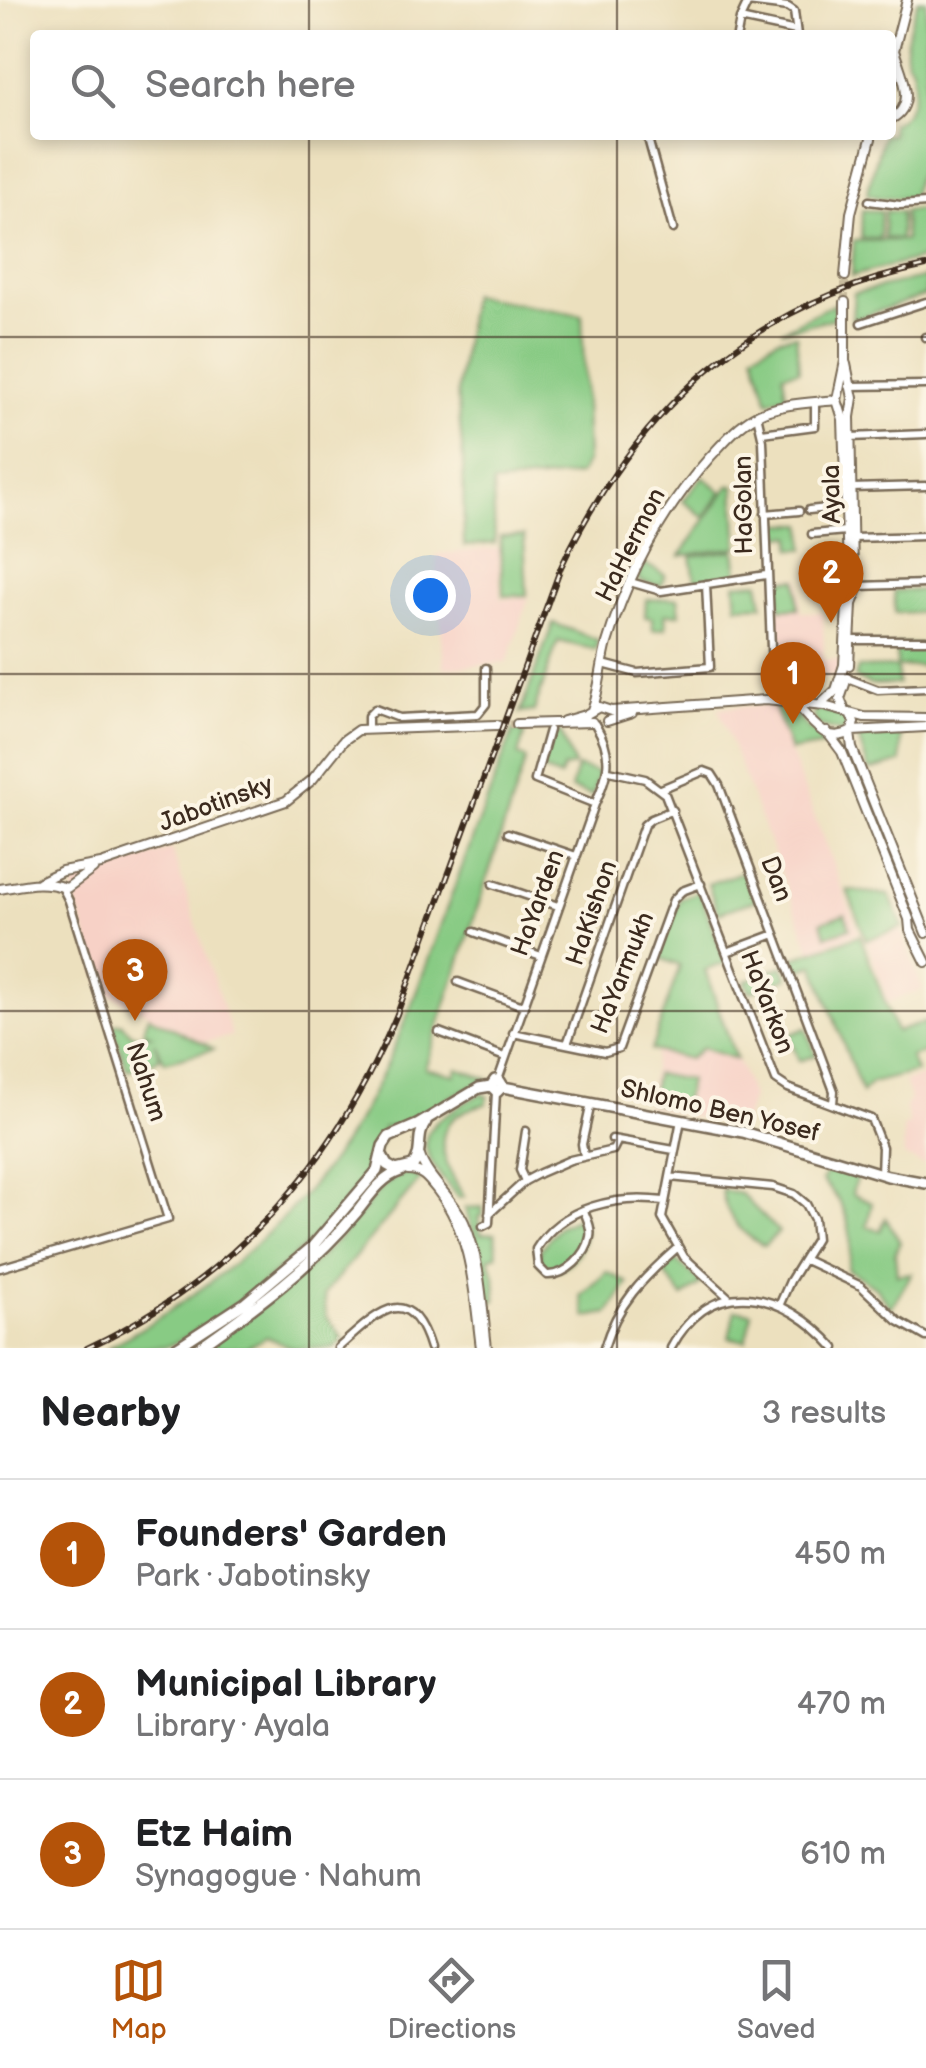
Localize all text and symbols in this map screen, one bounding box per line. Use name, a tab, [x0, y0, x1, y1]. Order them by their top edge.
search box	[30, 30, 896, 140]
icon: search	[65, 58, 120, 113]
text: Search here	[145, 63, 356, 108]
street label: HaGolan	[728, 455, 760, 555]
street label: Ayala	[816, 464, 848, 524]
street label: HaHermon	[589, 483, 673, 607]
pin: 2	[798, 540, 864, 623]
your location	[405, 570, 456, 621]
pin: 1	[760, 642, 826, 724]
street label: Jabotinsky	[155, 769, 278, 839]
street label: HaYarden	[504, 846, 572, 960]
street label: Dan	[753, 852, 799, 906]
street label: HaKishon	[560, 856, 624, 970]
street label: HaYarmukh	[585, 908, 661, 1038]
pin: 3	[102, 938, 168, 1021]
street label: HaYarkon	[733, 946, 801, 1058]
street label: Nahum	[119, 1039, 173, 1125]
street label: Shlomo Ben Yosef	[618, 1073, 823, 1149]
text: Nearby	[40, 1388, 180, 1439]
text: 3 results	[762, 1394, 886, 1433]
text: Founders' Garden	[135, 1512, 447, 1557]
text: 1	[66, 1535, 79, 1574]
text: 450 m	[794, 1535, 886, 1574]
text: Park · Jabotinsky	[135, 1557, 370, 1596]
text: Municipal Library	[135, 1662, 436, 1707]
text: 2	[63, 1685, 82, 1724]
text: 470 m	[797, 1685, 886, 1724]
text: Library · Ayala	[135, 1707, 330, 1746]
text: Etz Haim	[135, 1812, 293, 1857]
text: 3	[63, 1835, 82, 1874]
text: 610 m	[800, 1835, 886, 1874]
text: Synagogue · Nahum	[135, 1857, 422, 1896]
tab: Map	[110, 1953, 167, 2046]
tab: Directions	[387, 1953, 516, 2046]
tab: Saved	[737, 1953, 816, 2046]

